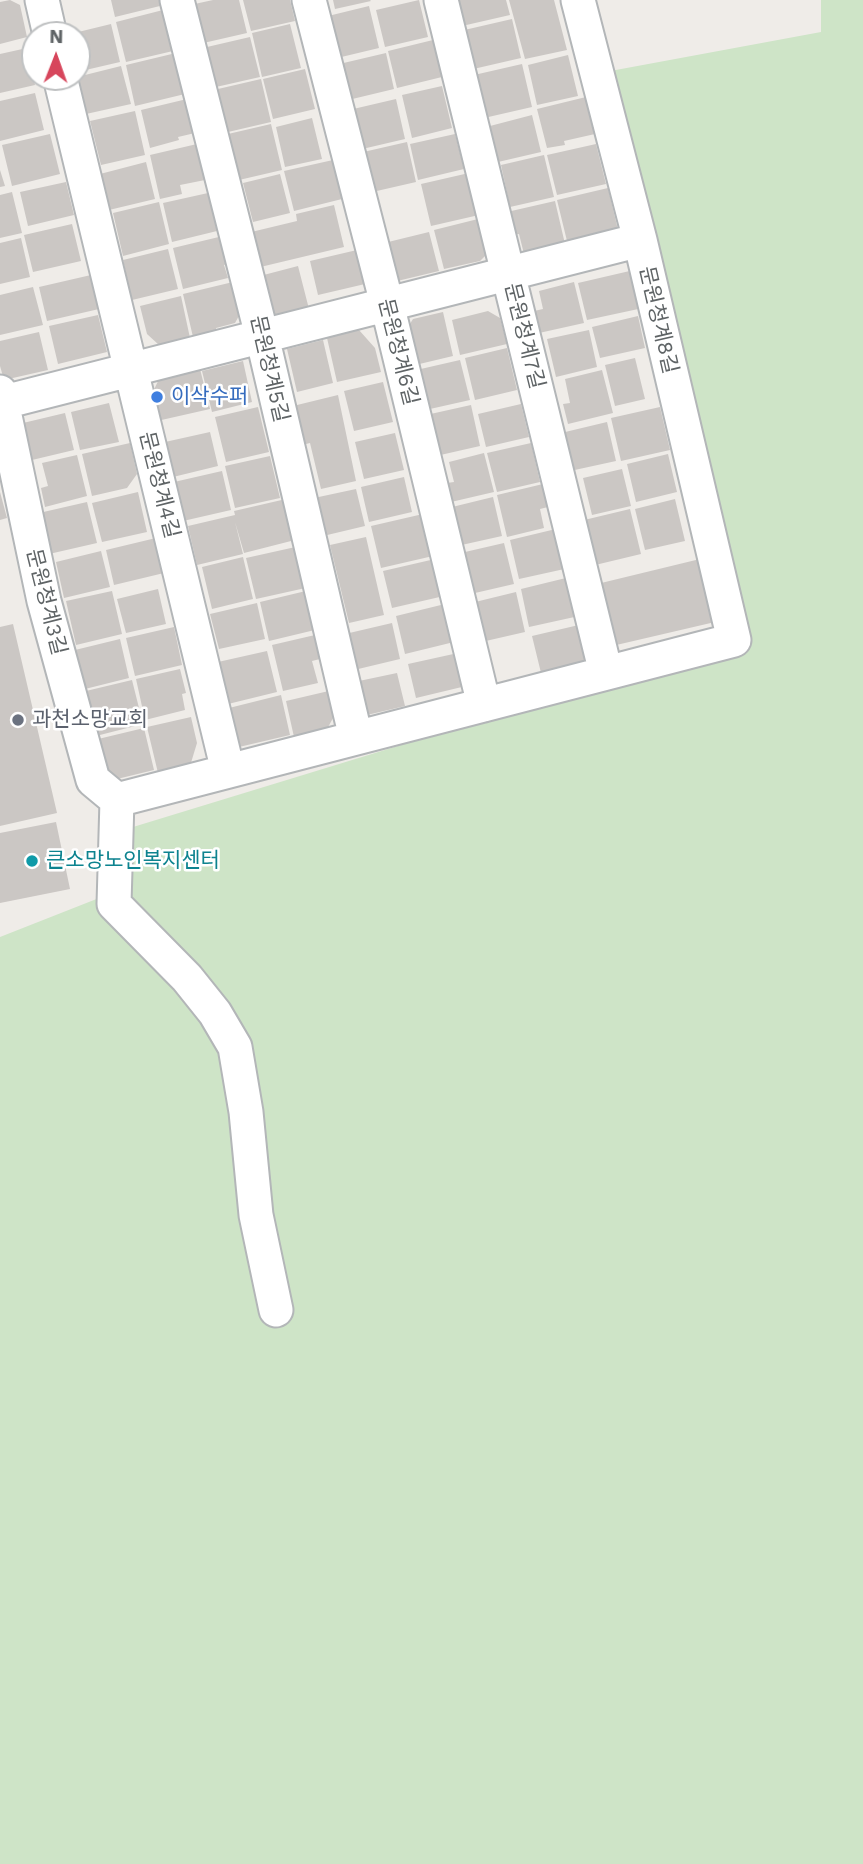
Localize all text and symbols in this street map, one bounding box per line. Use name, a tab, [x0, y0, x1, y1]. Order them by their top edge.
north arrow	[21, 21, 91, 91]
text: N	[49, 25, 64, 48]
street label: 문원청계8길	[633, 264, 683, 376]
street label: 문원청계7길	[499, 280, 549, 392]
street label: 문원청계6길	[373, 296, 423, 408]
street label: 문원청계5길	[244, 313, 294, 425]
place label: 이삭수퍼	[171, 384, 248, 410]
marker: 이삭수퍼	[149, 389, 165, 405]
street label: 문원청계4길	[134, 429, 184, 541]
street label: 문원청계3길	[21, 546, 71, 658]
place label: 과천소망교회	[32, 707, 148, 733]
marker: 과천소망교회	[10, 712, 26, 728]
place label: 큰소망노인복지센터	[46, 848, 220, 874]
marker: 큰소망노인복지센터	[24, 853, 40, 869]

